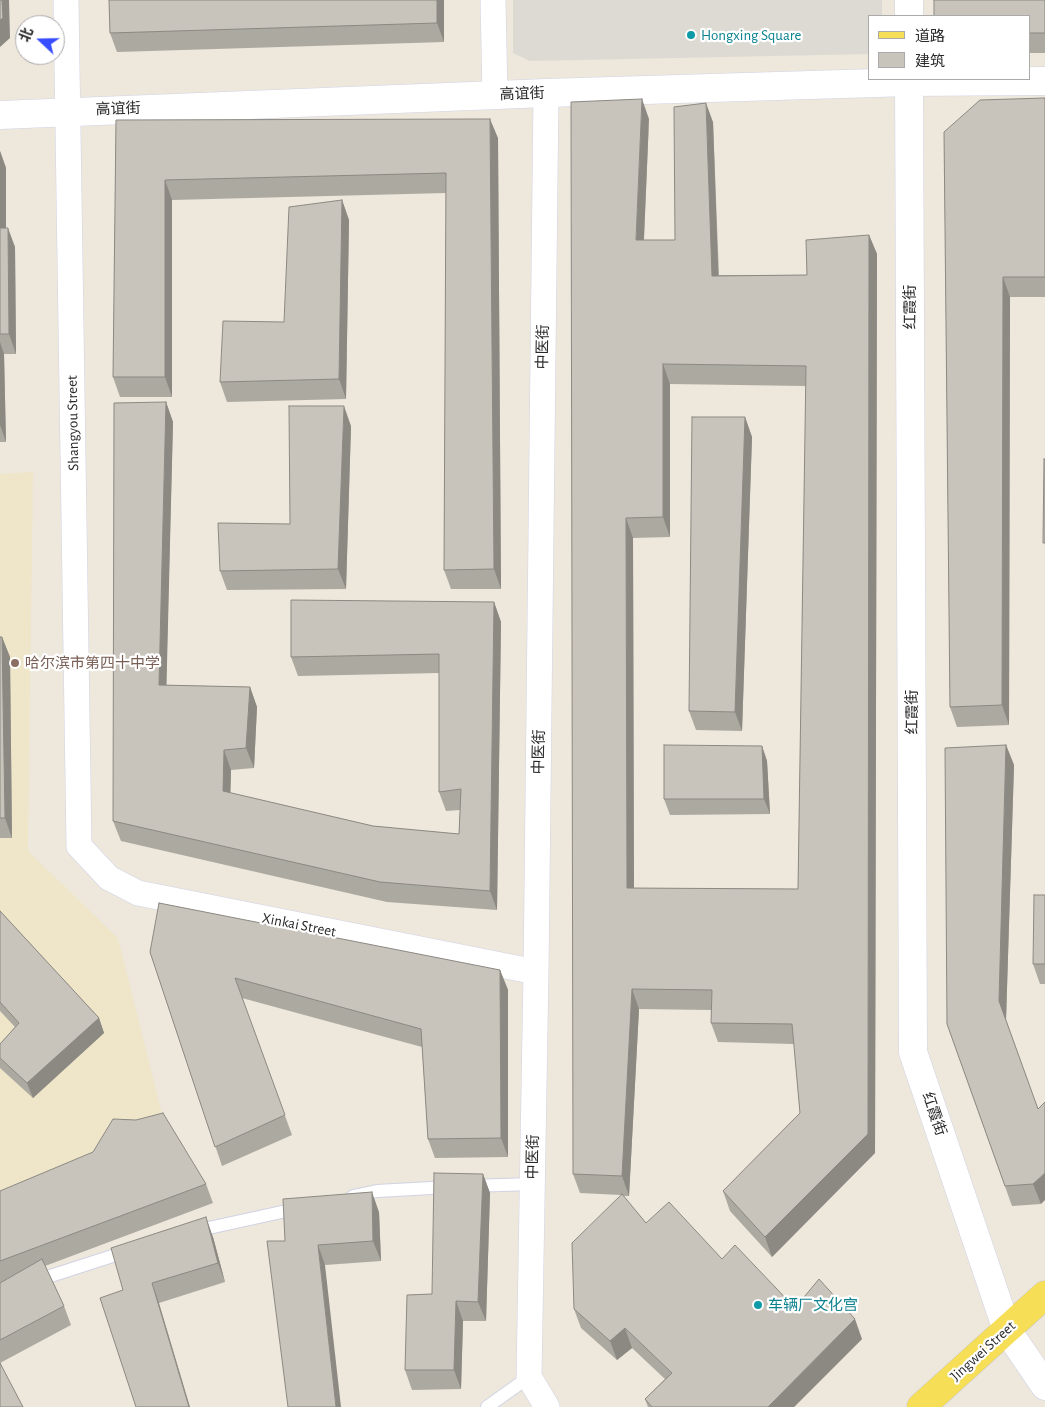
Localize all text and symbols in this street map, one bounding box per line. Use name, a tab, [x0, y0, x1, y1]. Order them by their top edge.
north arrow	[15, 15, 65, 65]
legend	[868, 15, 1030, 80]
text: 北	[18, 26, 36, 44]
place label: Hongxing Square	[701, 26, 801, 44]
marker: Hongxing Square	[685, 29, 697, 41]
text: 道路	[915, 29, 945, 44]
text: 建筑	[915, 54, 945, 69]
street label: 高谊街	[499, 84, 545, 104]
street label: 高谊街	[95, 99, 141, 119]
street label: 红霞街	[901, 285, 919, 329]
street label: 中医街	[534, 324, 552, 370]
street label: Shangyou Street	[63, 375, 83, 471]
place label: 哈尔滨市第四十中学	[25, 654, 160, 672]
marker: 哈尔滨市第四十中学	[9, 657, 21, 669]
street label: 红霞街	[903, 690, 921, 734]
street label: 中医街	[530, 729, 548, 775]
street label: Xinkai Street	[260, 909, 338, 941]
street label: 红霞街	[918, 1090, 950, 1138]
street label: 中医街	[524, 1134, 542, 1180]
place label: 车辆厂文化宫	[768, 1296, 858, 1314]
marker: 车辆厂文化宫	[752, 1299, 764, 1311]
street label: Jingwei Street	[947, 1317, 1019, 1385]

